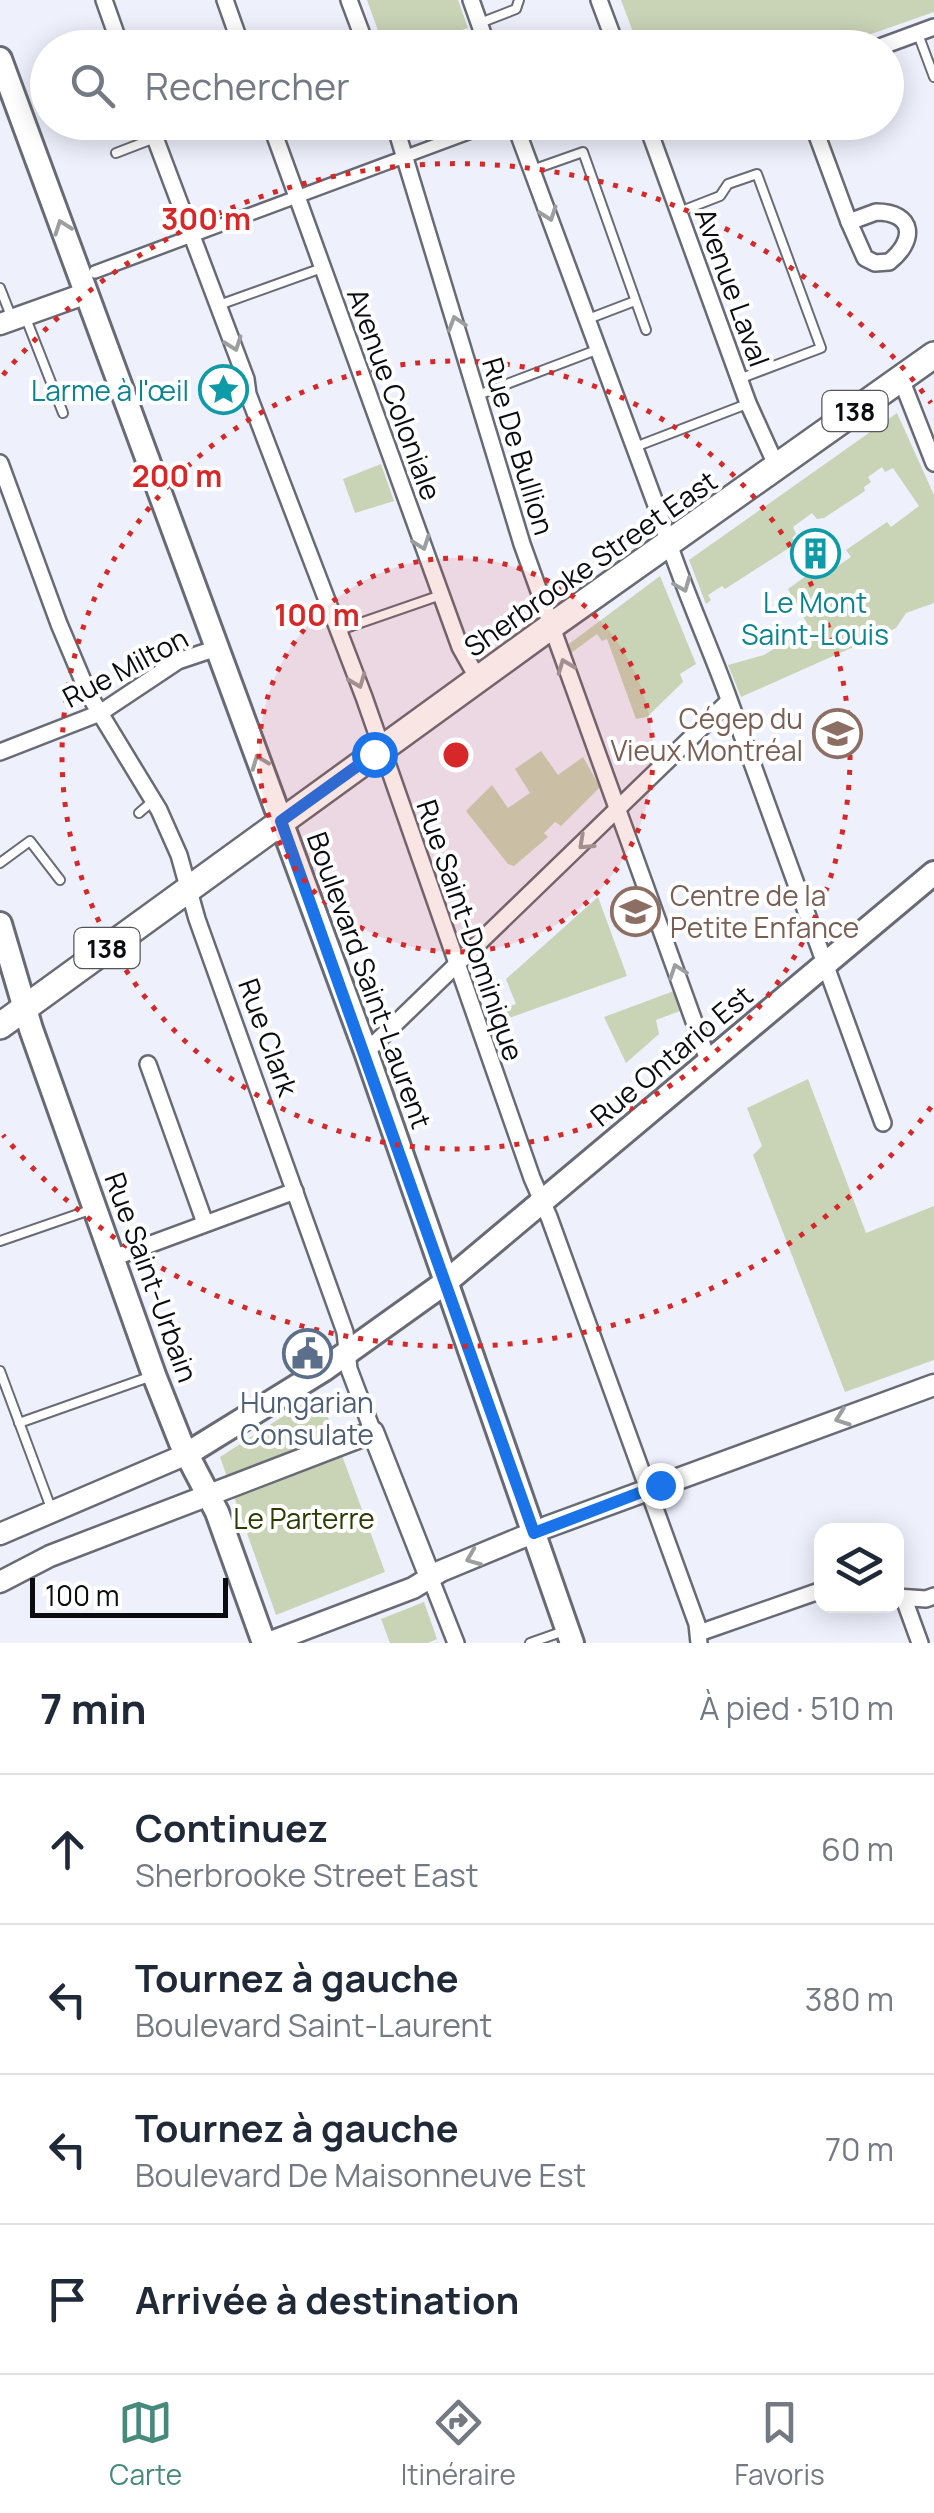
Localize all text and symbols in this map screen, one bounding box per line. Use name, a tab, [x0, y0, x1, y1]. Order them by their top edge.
search box	[30, 30, 904, 140]
icon: search	[65, 58, 120, 113]
text: Rechercher	[145, 59, 350, 111]
text: 300 m	[161, 198, 251, 239]
street label: Avenue Laval	[687, 202, 779, 372]
one-way arrow	[537, 204, 557, 221]
one-way arrow	[54, 219, 74, 237]
street label: Avenue Coloniale	[339, 283, 451, 505]
one-way arrow	[447, 315, 467, 332]
one-way arrow	[222, 335, 243, 352]
street label: Rue De Bullion	[474, 353, 564, 539]
place icon: Larme à l'œil	[198, 364, 250, 416]
place label: Larme à l'œil	[31, 371, 189, 409]
road number: 138	[822, 391, 888, 431]
text: 200 m	[132, 455, 222, 496]
street label: Sherbrooke Street East	[456, 461, 724, 665]
building icon: Le Mont Saint-Louis	[789, 528, 841, 580]
one-way arrow	[410, 534, 431, 551]
one-way arrow	[671, 575, 691, 593]
place label: Le Mont Saint-Louis	[741, 583, 889, 653]
text: 100 m	[274, 594, 360, 635]
street label: Rue Milton	[56, 618, 194, 716]
one-way arrow	[556, 658, 577, 675]
one-way arrow	[346, 672, 366, 689]
place label: Cégep du Vieux Montréal	[611, 699, 803, 769]
school or university icon: Cégep du Vieux Montréal	[812, 708, 864, 760]
route start	[352, 732, 398, 778]
centre of rings	[438, 737, 474, 773]
one-way arrow	[251, 754, 271, 771]
street label: Rue Saint-Dominique	[408, 794, 534, 1066]
street label: Boulevard Saint-Laurent	[299, 827, 441, 1133]
one-way arrow	[578, 831, 597, 849]
place label: Centre de la Petite Enfance	[670, 876, 859, 946]
school or university icon: Centre de la Petite Enfance	[609, 885, 661, 937]
road number: 138	[74, 928, 140, 968]
one-way arrow	[668, 963, 689, 980]
street label: Rue Clark	[230, 973, 308, 1102]
street label: Rue Ontario Est	[582, 976, 760, 1134]
street label: Rue Saint-Urbain	[96, 1167, 208, 1387]
public building icon: Hungarian Consulate	[281, 1328, 333, 1380]
place label: Hungarian Consulate	[240, 1383, 374, 1453]
one-way arrow	[835, 1406, 852, 1427]
route end	[638, 1463, 684, 1509]
park label: Le Parterre	[233, 1499, 375, 1537]
map controls	[814, 1523, 904, 1613]
button: layers	[814, 1523, 904, 1613]
one-way arrow	[465, 1547, 483, 1567]
scale bar	[30, 1573, 228, 1618]
text: 100 m	[45, 1576, 119, 1614]
text: 7 min	[40, 1679, 147, 1737]
text: À pied · 510 m	[699, 1686, 894, 1730]
text: Continuez	[135, 1801, 328, 1853]
icon: ahead	[40, 1822, 95, 1877]
text: 60 m	[821, 1827, 894, 1871]
text: Sherbrooke Street East	[135, 1853, 479, 1897]
text: Tournez à gauche	[135, 1951, 459, 2003]
icon: left	[40, 1972, 95, 2027]
text: 380 m	[805, 1977, 894, 2021]
text: Boulevard Saint-Laurent	[135, 2003, 492, 2047]
text: Tournez à gauche	[135, 2101, 459, 2153]
icon: left	[40, 2122, 95, 2177]
text: 70 m	[825, 2127, 894, 2171]
text: Boulevard De Maisonneuve Est	[135, 2153, 586, 2197]
icon: arrive	[40, 2272, 95, 2327]
text: Arrivée à destination	[135, 2273, 519, 2325]
tab: Carte	[109, 2395, 182, 2493]
tab: Itinéraire	[401, 2395, 516, 2493]
tab: Favoris	[735, 2395, 825, 2493]

